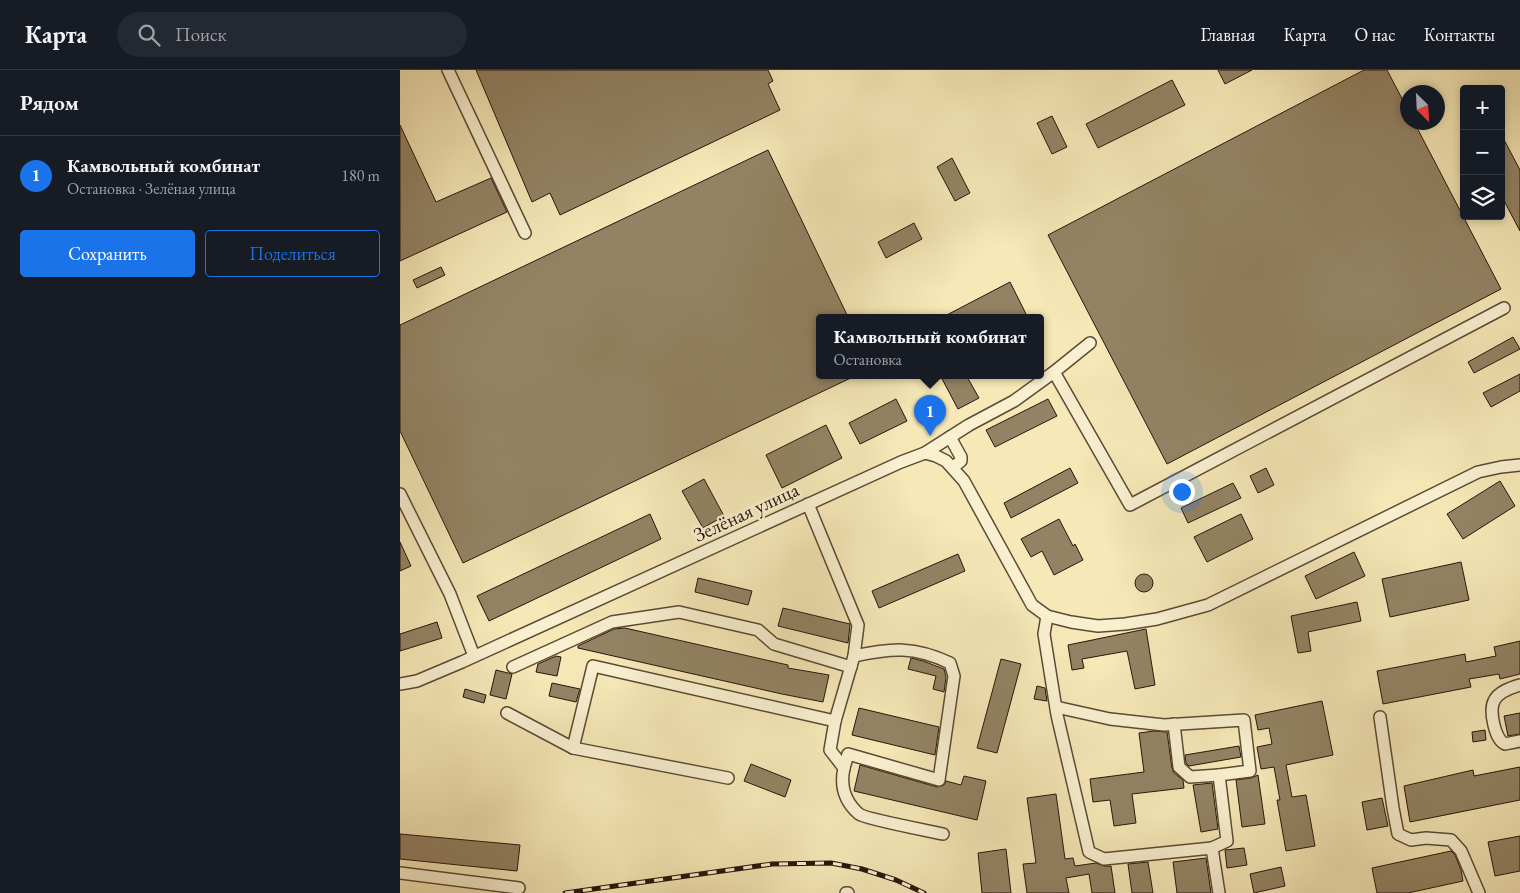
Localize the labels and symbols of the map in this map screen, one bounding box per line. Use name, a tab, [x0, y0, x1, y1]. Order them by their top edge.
north arrow	[1400, 85, 1445, 130]
pin: 1	[914, 395, 946, 436]
street label: Зелёная улица	[689, 476, 803, 548]
your location	[1169, 479, 1195, 505]

